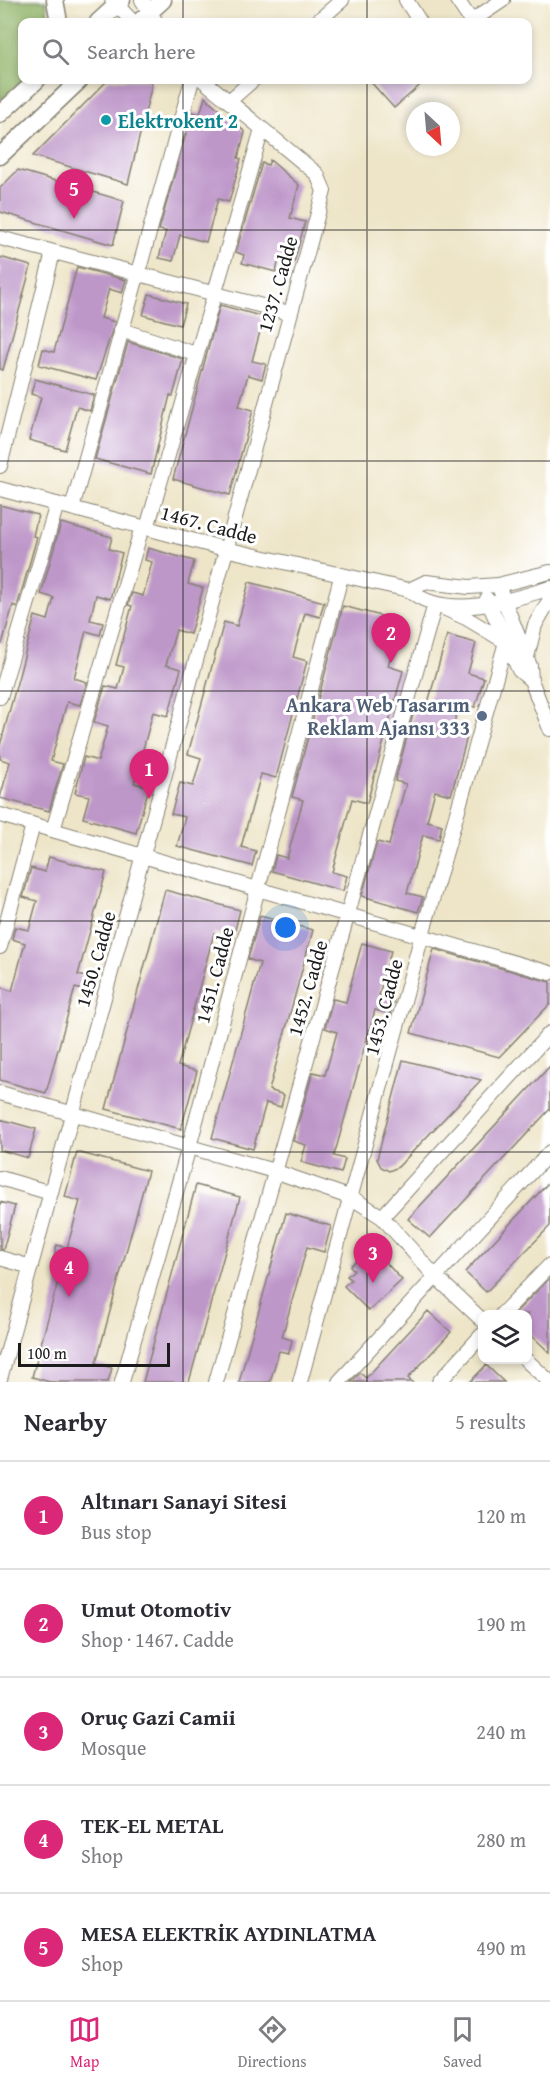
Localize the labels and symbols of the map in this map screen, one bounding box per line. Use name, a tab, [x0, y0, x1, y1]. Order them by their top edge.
north arrow	[406, 102, 460, 156]
place label: Elektrokent 2	[118, 106, 238, 135]
marker: Elektrokent 2	[99, 113, 113, 127]
pin: 5	[54, 170, 94, 219]
street label: 1237. Cadde	[249, 233, 305, 335]
street label: 1467. Cadde	[158, 497, 260, 551]
pin: 2	[372, 614, 410, 663]
place label: Ankara Web Tasarım Reklam Ajansı 333	[286, 690, 470, 742]
marker: Ankara Web Tasarım Reklam Ajansı 333	[475, 709, 489, 723]
pin: 1	[130, 750, 168, 799]
street label: 1450. Cadde	[67, 908, 123, 1010]
your location	[271, 913, 300, 942]
street label: 1451. Cadde	[187, 924, 241, 1026]
street label: 1452. Cadde	[279, 937, 335, 1039]
street label: 1453. Cadde	[356, 956, 410, 1058]
pin: 3	[354, 1234, 392, 1283]
pin: 4	[50, 1248, 88, 1297]
scale bar	[18, 1340, 170, 1368]

